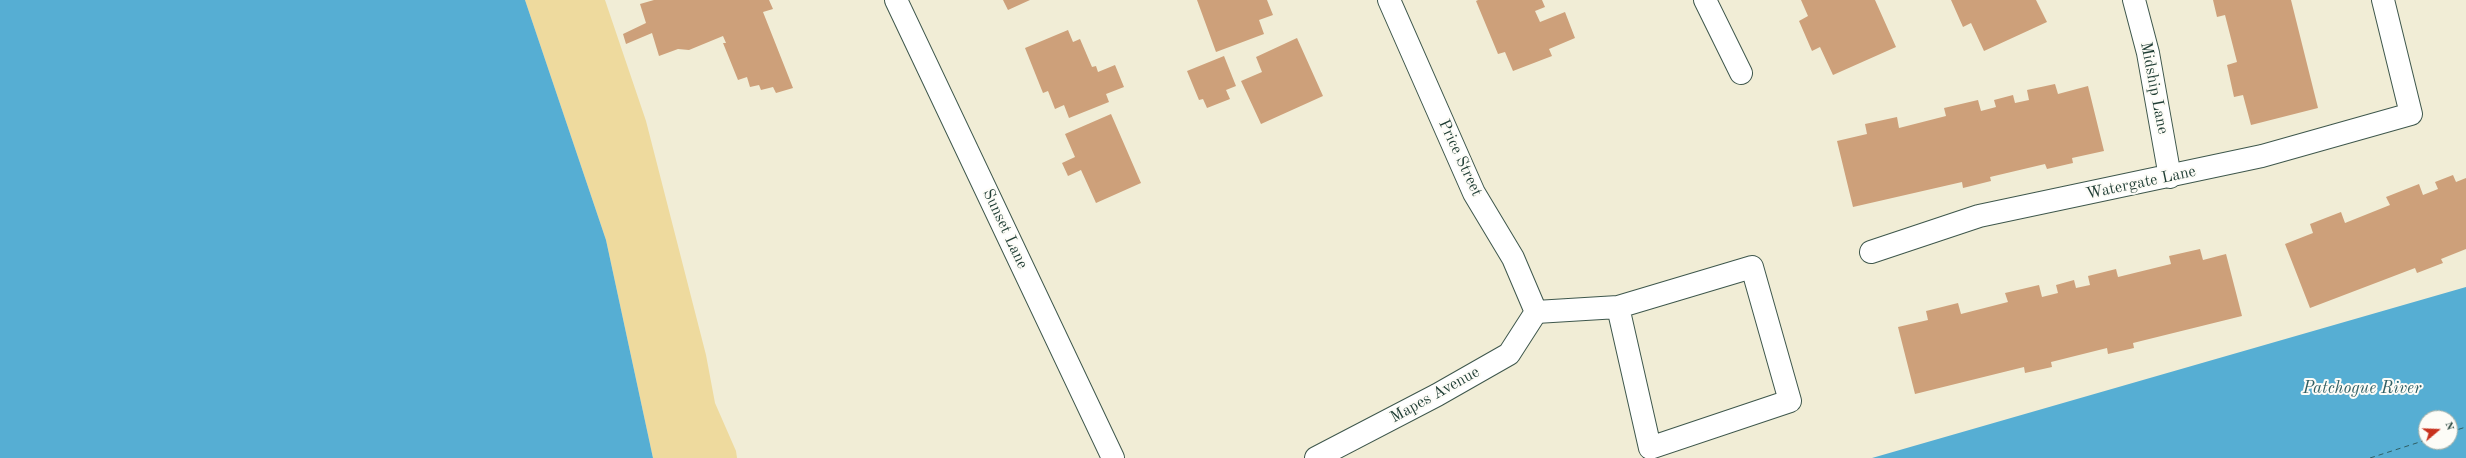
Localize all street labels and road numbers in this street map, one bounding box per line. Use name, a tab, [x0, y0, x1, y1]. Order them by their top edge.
street label: Midship Lane	[2136, 40, 2172, 136]
street label: Price Street	[1434, 116, 1486, 200]
street label: Watergate Lane	[2084, 162, 2198, 204]
street label: Sunset Lane	[978, 186, 1032, 272]
street label: Mapes Avenue	[1387, 363, 1483, 427]

